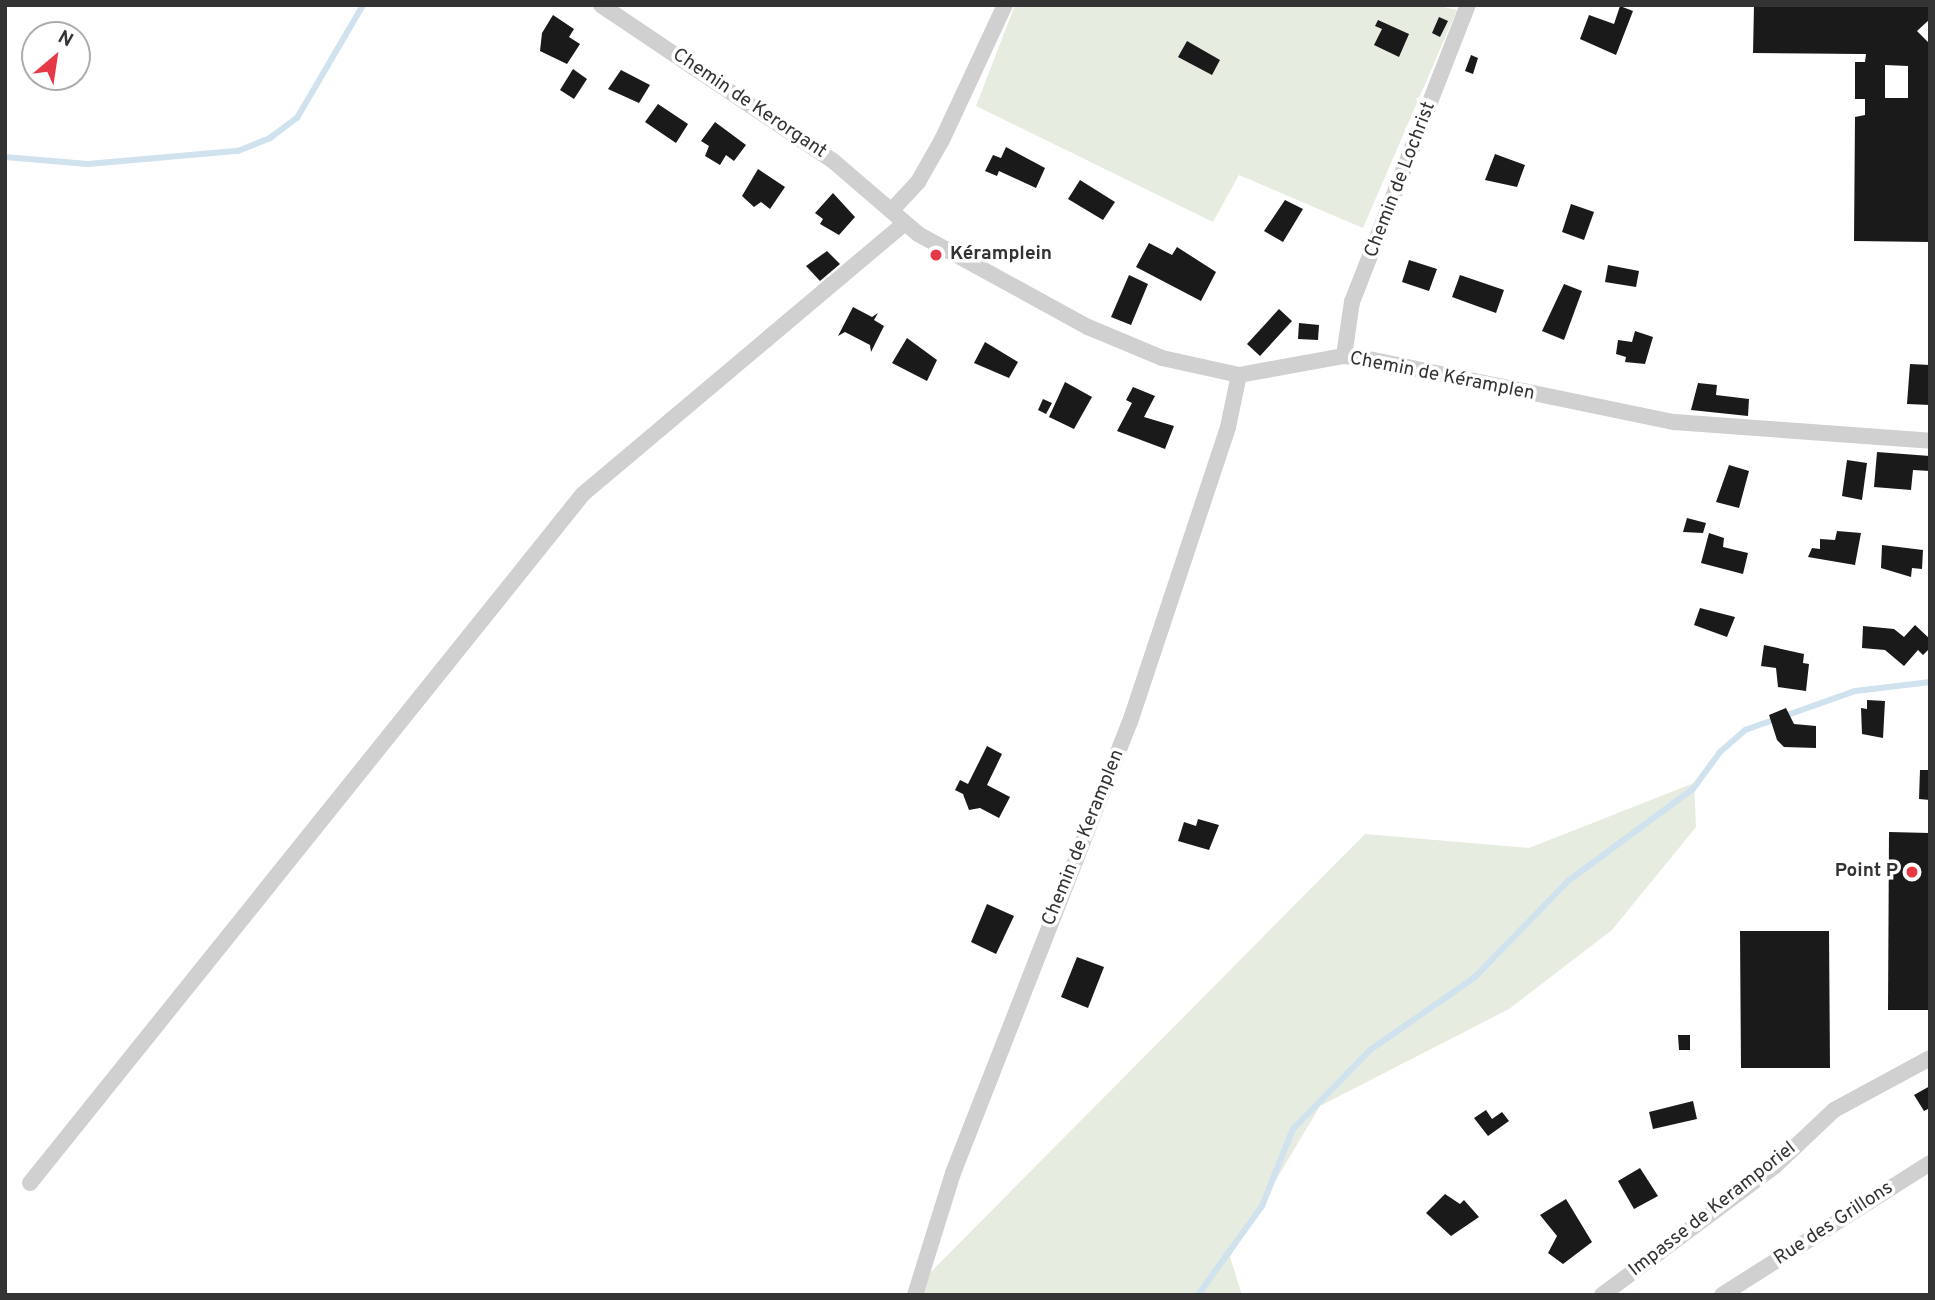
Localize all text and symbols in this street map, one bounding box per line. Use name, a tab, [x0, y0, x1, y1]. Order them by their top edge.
north arrow	[21, 21, 91, 91]
text: N	[53, 26, 77, 53]
street label: Chemin de Kerorgant	[668, 44, 830, 164]
street label: Chemin de Lochrist	[1361, 99, 1441, 261]
place label: Kéramplein	[950, 244, 1052, 266]
marker: Kéramplein	[928, 247, 944, 263]
street label: Chemin de Kéramplen	[1348, 348, 1536, 406]
street label: Chemin de Keramplen	[1038, 747, 1130, 929]
place label: Point P	[1835, 861, 1898, 883]
marker: Point P	[1904, 864, 1920, 880]
street label: Impasse de Keramporiel	[1625, 1138, 1801, 1282]
street label: Rue des Grillons	[1770, 1177, 1898, 1271]

